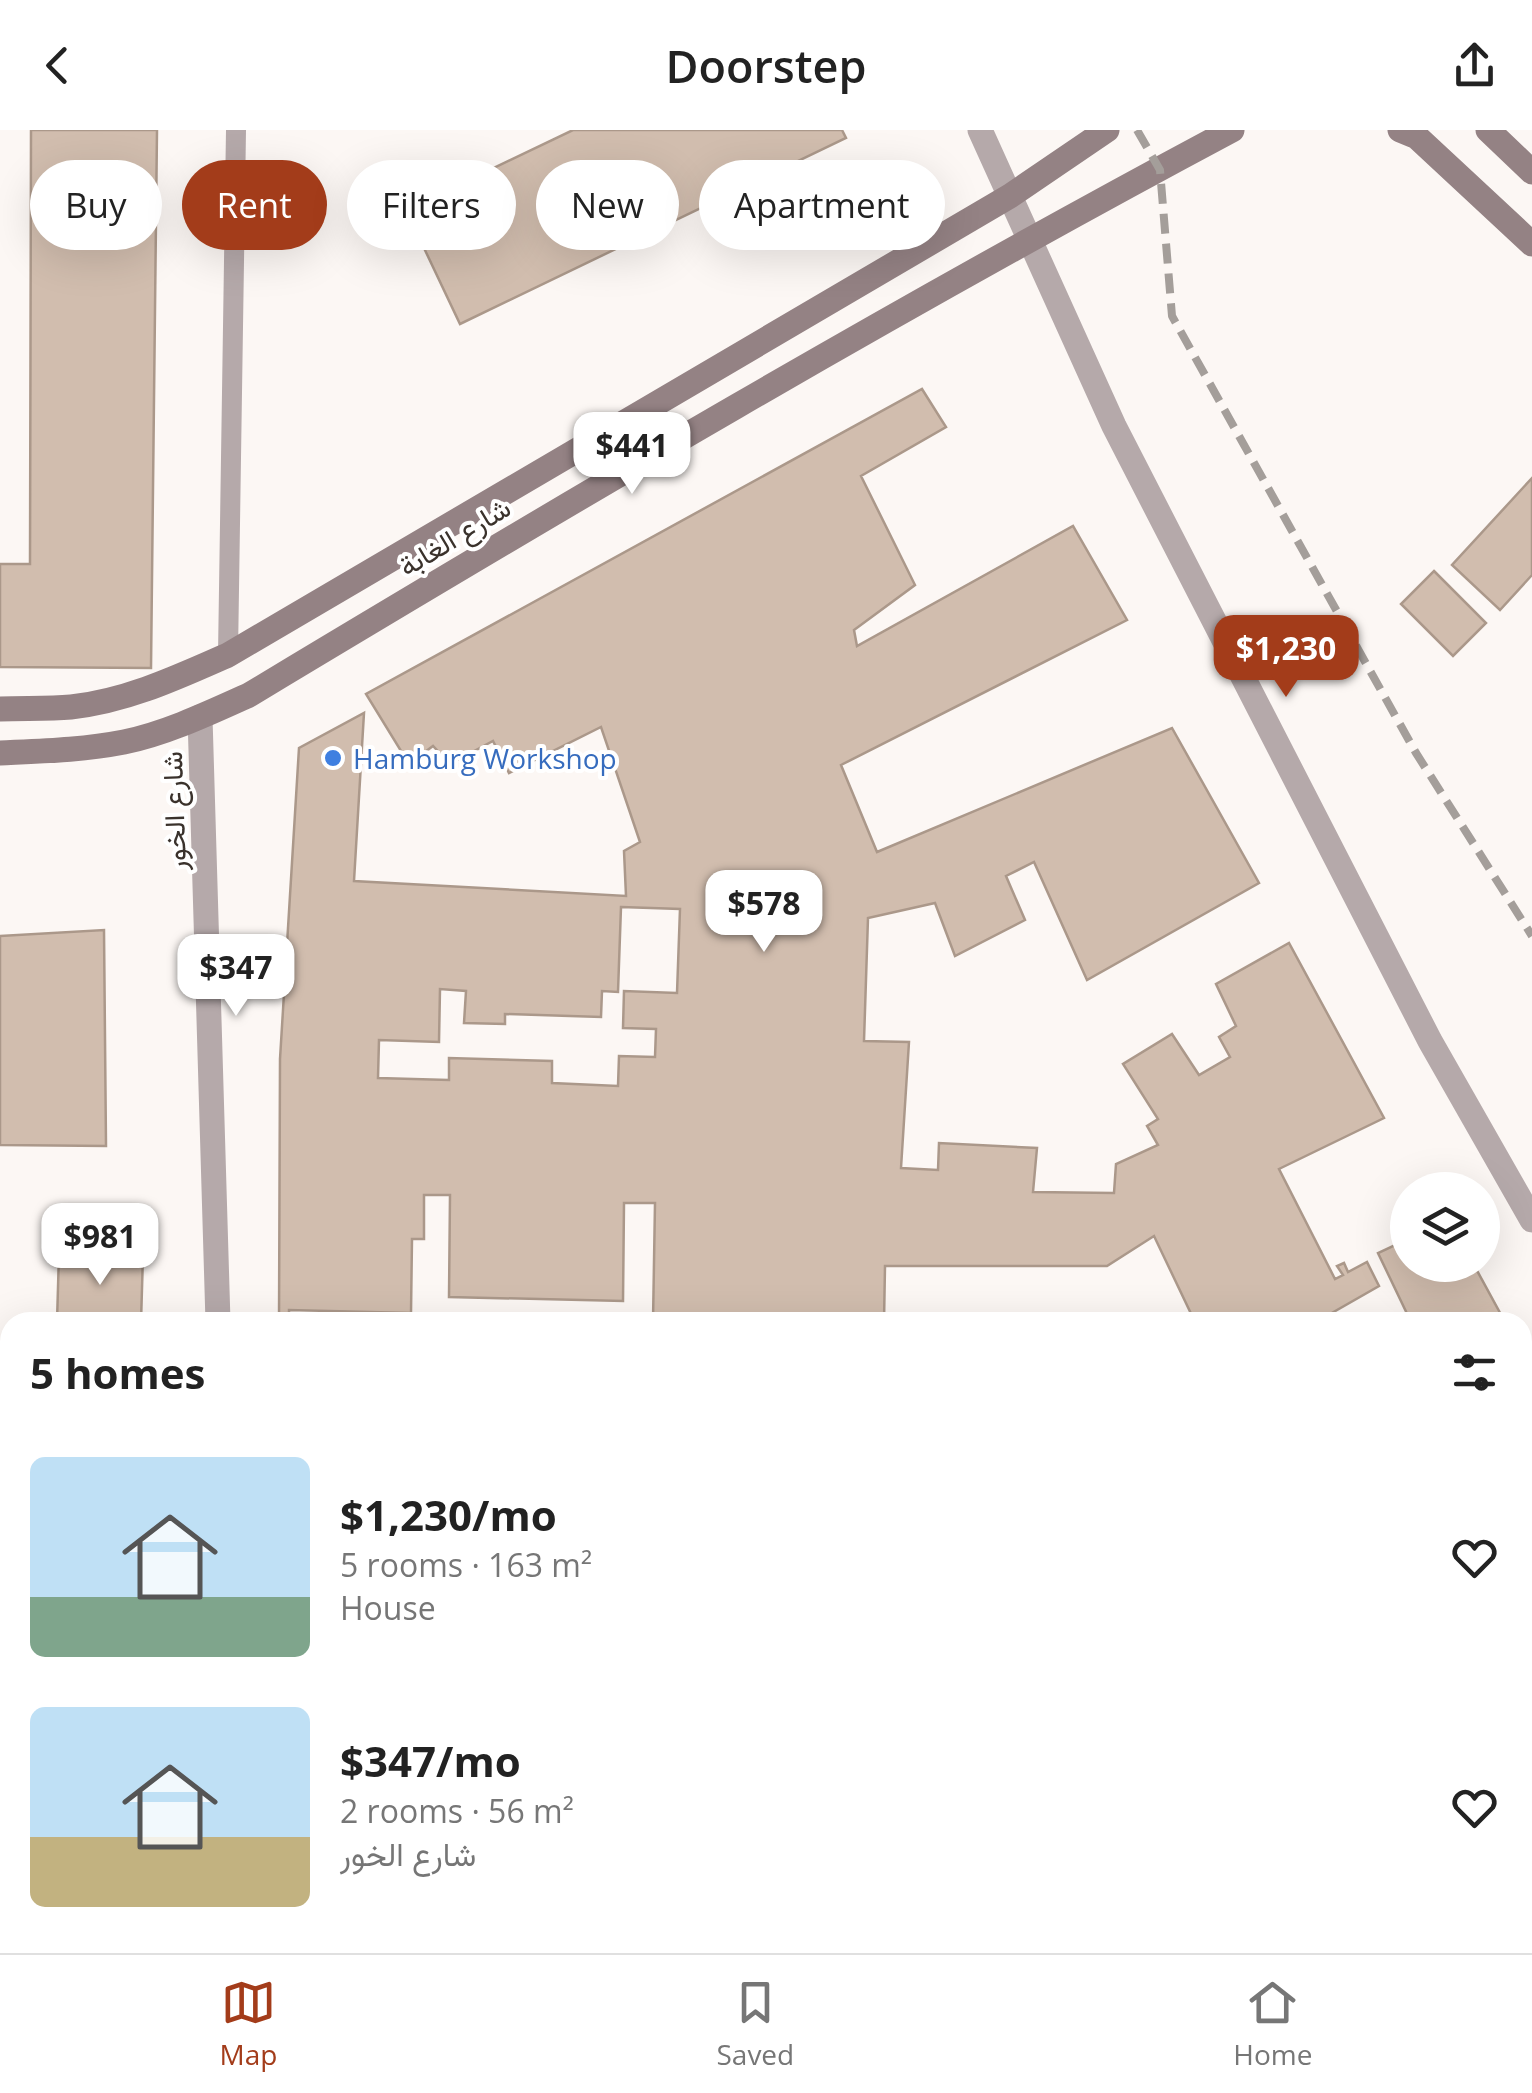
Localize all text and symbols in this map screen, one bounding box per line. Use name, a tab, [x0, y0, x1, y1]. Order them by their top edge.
text: Doorstep	[666, 35, 866, 96]
icon: back	[30, 38, 85, 93]
icon: share	[1447, 38, 1502, 93]
chip: Buy	[30, 160, 162, 250]
chip: Rent	[182, 160, 327, 250]
chip: Filters	[347, 160, 516, 250]
chip: New	[536, 160, 679, 250]
chip: Apartment	[699, 160, 945, 250]
pin: $441	[573, 412, 691, 497]
text: $441	[595, 423, 669, 466]
street label: شارع الغابة	[391, 488, 518, 585]
pin: $1,230	[1205, 615, 1367, 700]
text: $1,230	[1236, 626, 1336, 669]
place label: Hamburg Workshop	[353, 739, 617, 777]
marker: Hamburg Workshop	[322, 747, 344, 769]
street label: شارع الخور	[152, 751, 195, 872]
pin: $578	[705, 870, 823, 955]
text: $578	[727, 881, 801, 924]
pin: $347	[177, 934, 295, 1019]
text: $347	[199, 945, 273, 988]
map controls	[1390, 1172, 1500, 1282]
button: layers	[1390, 1172, 1500, 1282]
pin: $981	[41, 1203, 159, 1288]
text: $981	[63, 1214, 137, 1257]
text: 5 homes	[30, 1344, 205, 1401]
icon: filters	[1447, 1345, 1502, 1400]
text: $1,230/mo	[340, 1486, 557, 1543]
icon: home	[110, 1497, 230, 1617]
icon: heart	[1447, 1530, 1502, 1585]
text: 5 rooms · 163 m²	[340, 1543, 592, 1586]
text: House	[340, 1586, 436, 1629]
text: $347/mo	[340, 1732, 521, 1789]
icon: home	[110, 1747, 230, 1867]
icon: heart	[1447, 1780, 1502, 1835]
text: 2 rooms · 56 m²	[340, 1789, 574, 1832]
text: شارع الخور	[340, 1832, 476, 1875]
tab: Map	[220, 1975, 277, 2073]
tab: Saved	[716, 1975, 794, 2073]
tab: Home	[1233, 1975, 1312, 2073]

